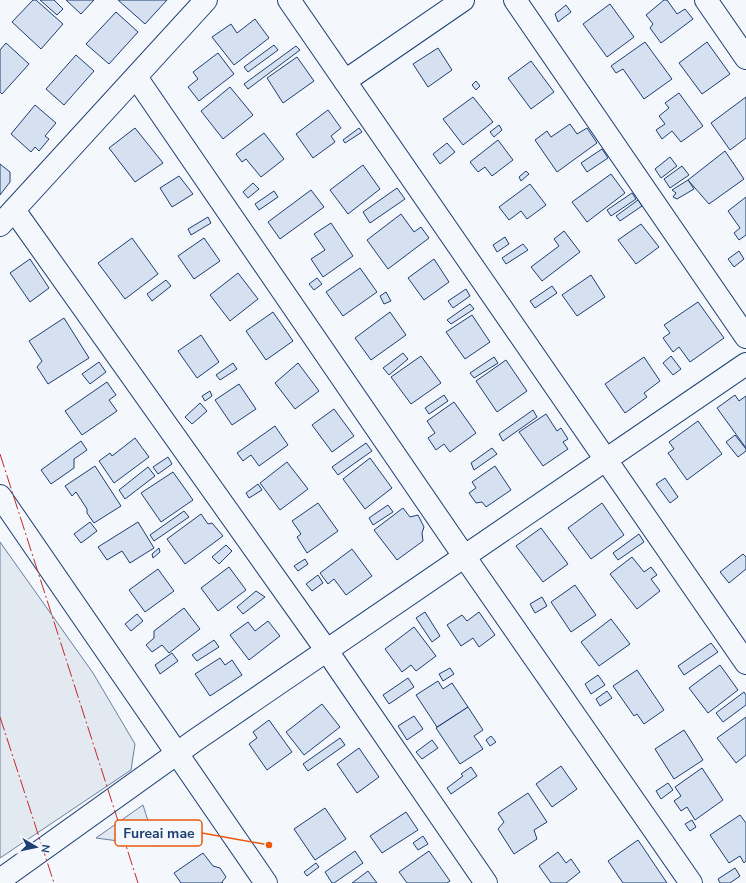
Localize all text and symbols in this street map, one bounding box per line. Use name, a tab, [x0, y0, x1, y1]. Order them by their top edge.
callout: Fureai mae	[115, 820, 202, 846]
text: Fureai mae	[123, 824, 195, 843]
north arrow	[16, 827, 56, 867]
text: N	[37, 843, 53, 854]

